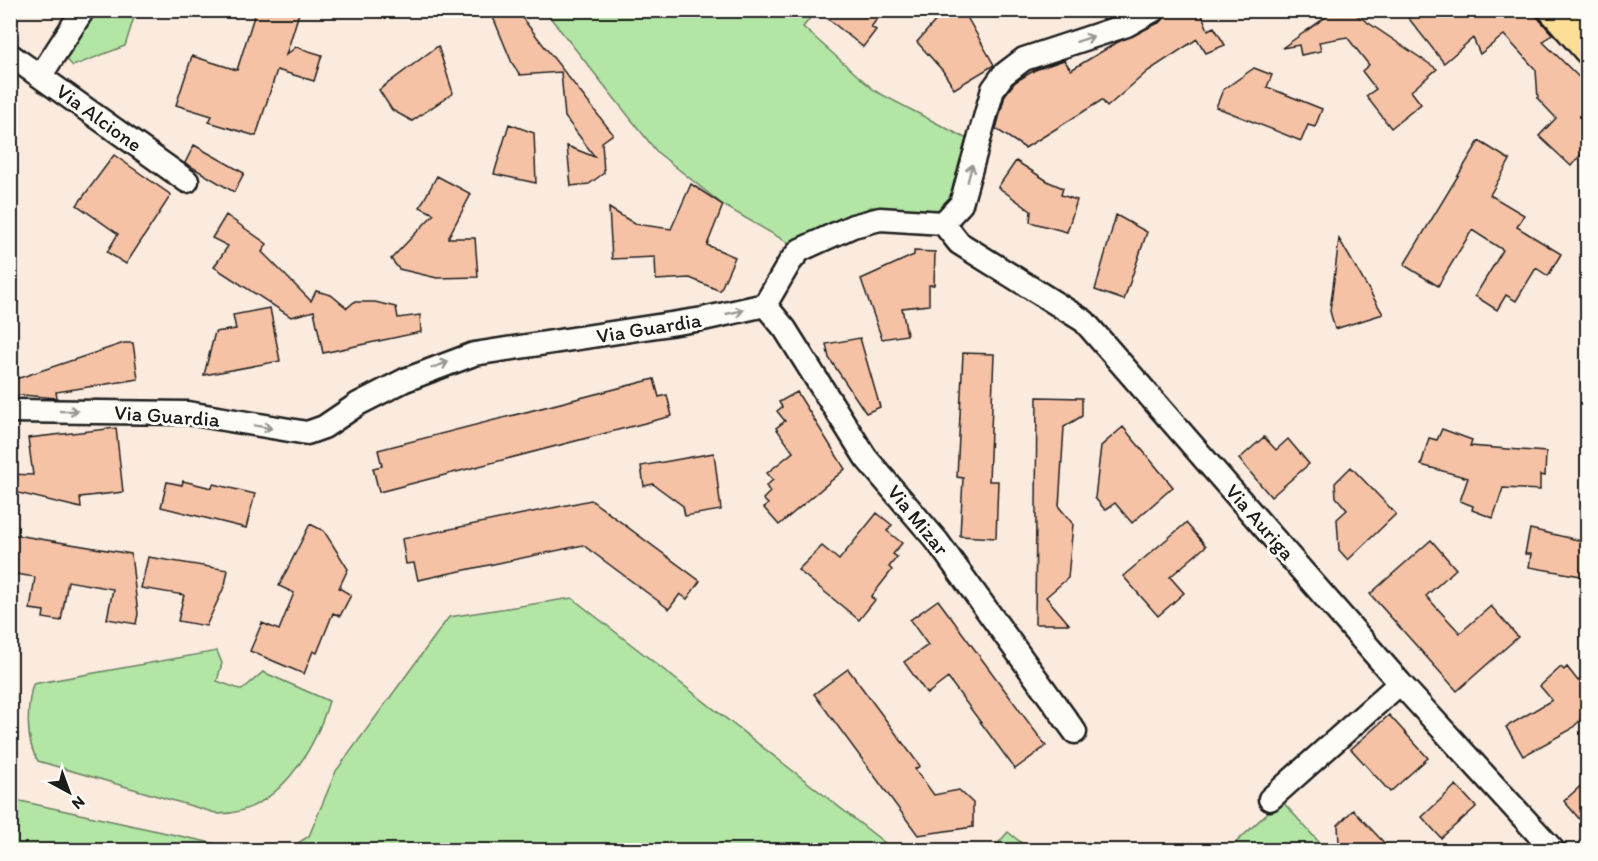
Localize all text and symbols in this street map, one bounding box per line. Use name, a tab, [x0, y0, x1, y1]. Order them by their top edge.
one-way arrow	[1075, 33, 1094, 44]
street label: Via Alcione	[52, 78, 147, 157]
one-way arrow	[965, 164, 976, 183]
one-way arrow	[725, 305, 744, 317]
street label: Via Guardia	[595, 307, 703, 348]
one-way arrow	[431, 359, 449, 370]
street label: Via Guardia	[113, 399, 221, 432]
one-way arrow	[58, 405, 78, 417]
one-way arrow	[252, 422, 272, 433]
street label: Via Mizar	[882, 479, 954, 560]
street label: Via Auriga	[1221, 479, 1300, 565]
north arrow	[39, 762, 99, 822]
text: N	[68, 792, 89, 814]

